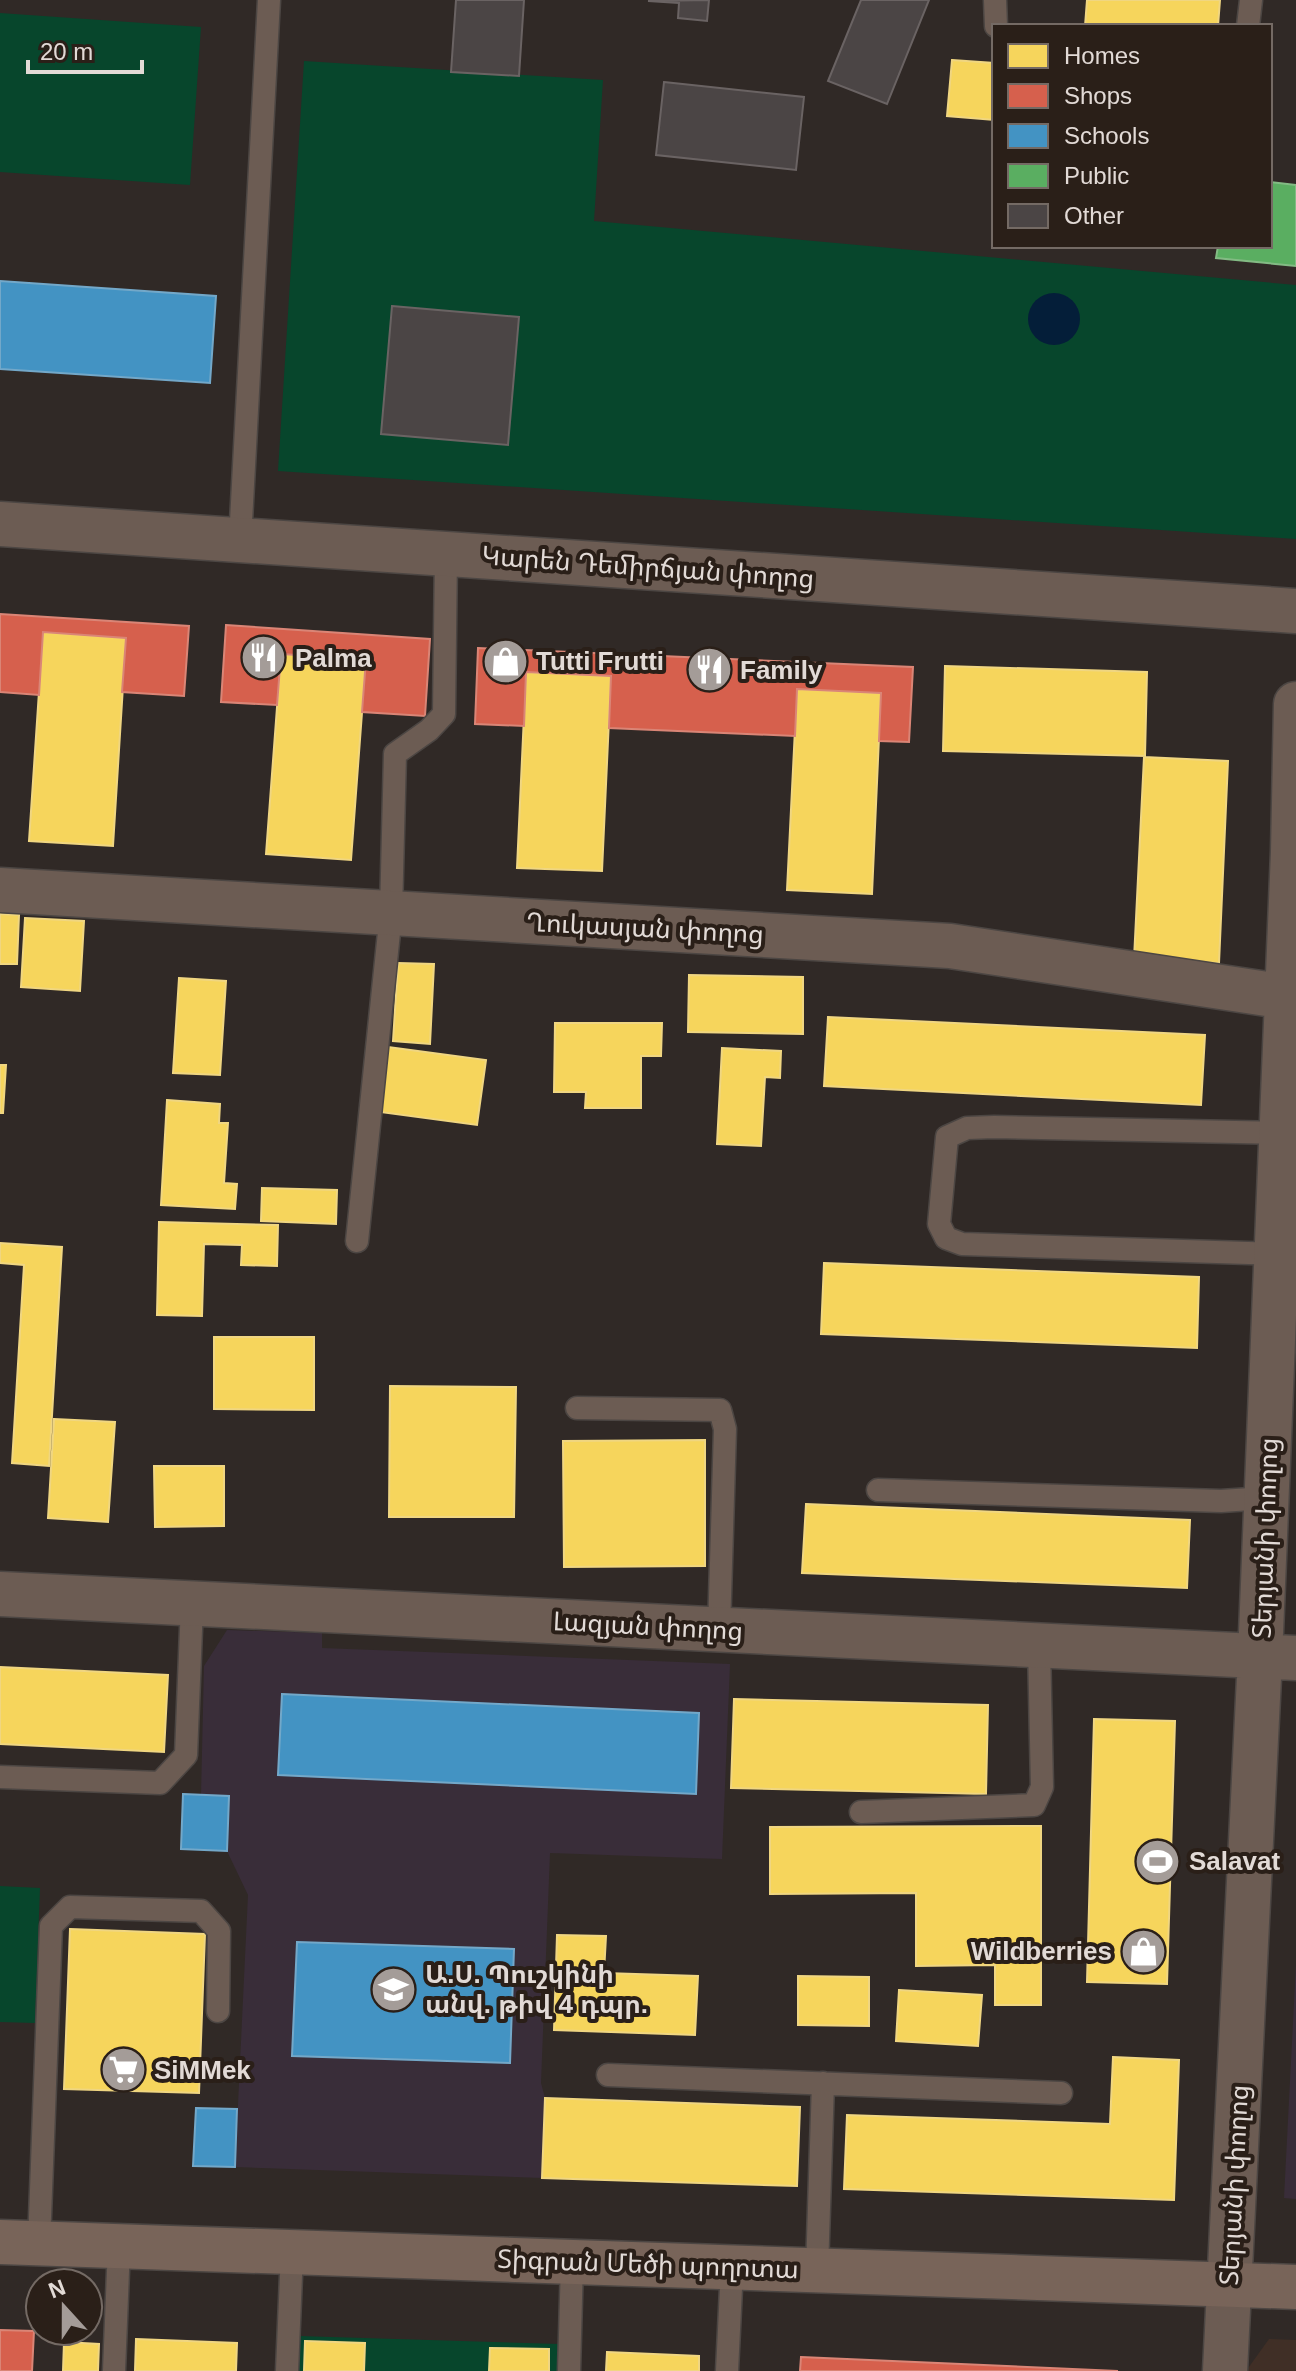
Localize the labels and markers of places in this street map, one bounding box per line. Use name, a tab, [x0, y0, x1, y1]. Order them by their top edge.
restaurant icon: Palma	[240, 634, 288, 682]
shop icon: Tutti Frutti	[481, 637, 529, 685]
place label: Palma	[295, 643, 372, 673]
place label: Tutti Frutti	[536, 646, 664, 676]
restaurant icon: Family	[685, 646, 733, 694]
place label: Family	[740, 655, 823, 685]
sports icon: Salavat	[1134, 1837, 1182, 1885]
place label: Salavat	[1189, 1846, 1280, 1876]
shop icon: Wildberries	[1119, 1927, 1167, 1975]
place label: Wildberries	[971, 1936, 1112, 1966]
place label: Ա.Ս. Պուշկինի անվ. թիվ 4 դպր.	[425, 1959, 648, 2019]
school or university icon: Ա.Ս. Պուշկինի անվ. թիվ 4 դպր.	[370, 1965, 418, 2013]
supermarket icon: SiMMek	[99, 2046, 147, 2094]
place label: SiMMek	[154, 2055, 251, 2085]

